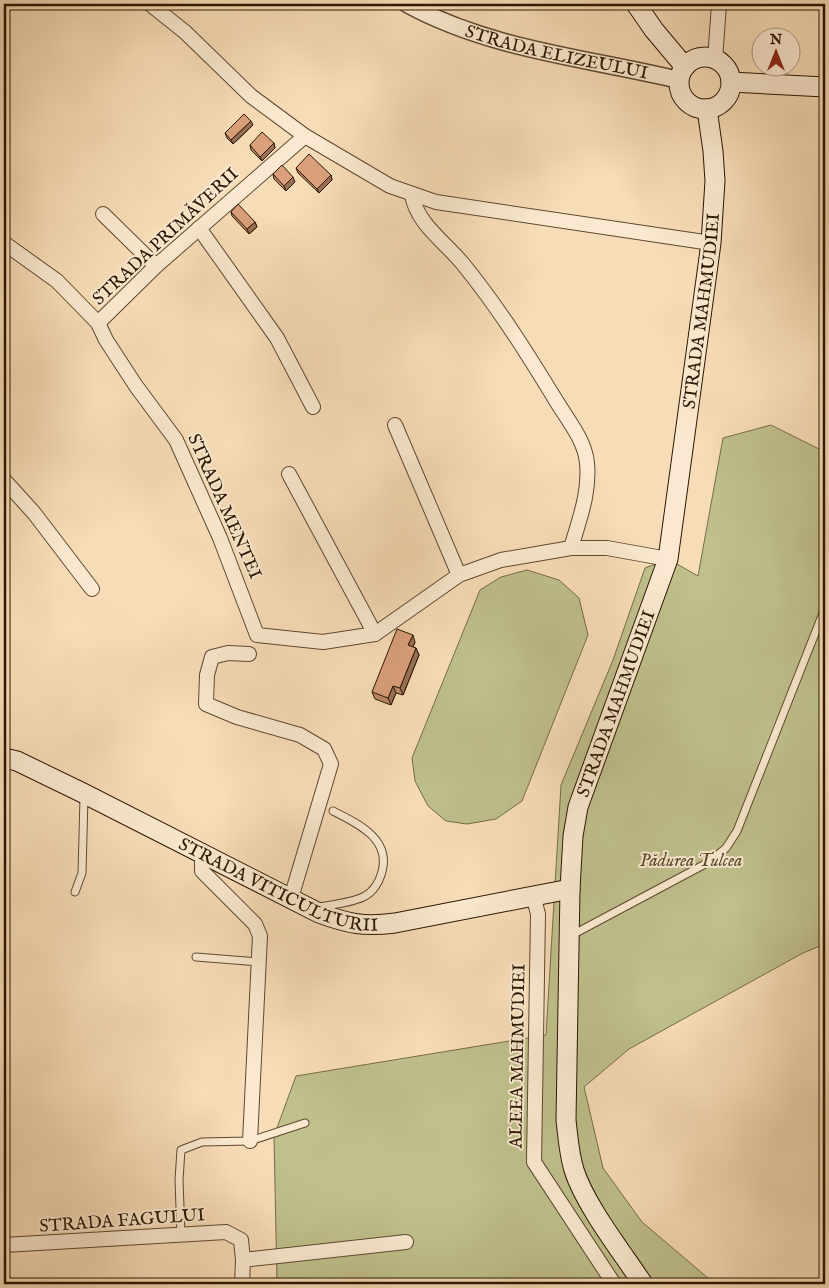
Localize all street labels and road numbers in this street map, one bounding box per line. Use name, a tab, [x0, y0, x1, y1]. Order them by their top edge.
street label: STRADA ELIZEULUI	[462, 21, 650, 86]
street label: STRADA PRIMĂVERII	[87, 162, 244, 311]
street label: STRADA MAHMUDIEI	[679, 212, 726, 410]
street label: STRADA MENTEI	[181, 430, 266, 583]
street label: STRADA MAHMUDIEI	[573, 607, 662, 801]
street label: STRADA VITICULTURII	[174, 834, 379, 938]
street label: ALEEA MAHMUDIEI	[505, 963, 532, 1150]
street label: STRADA FAGULUI	[39, 1204, 206, 1239]

